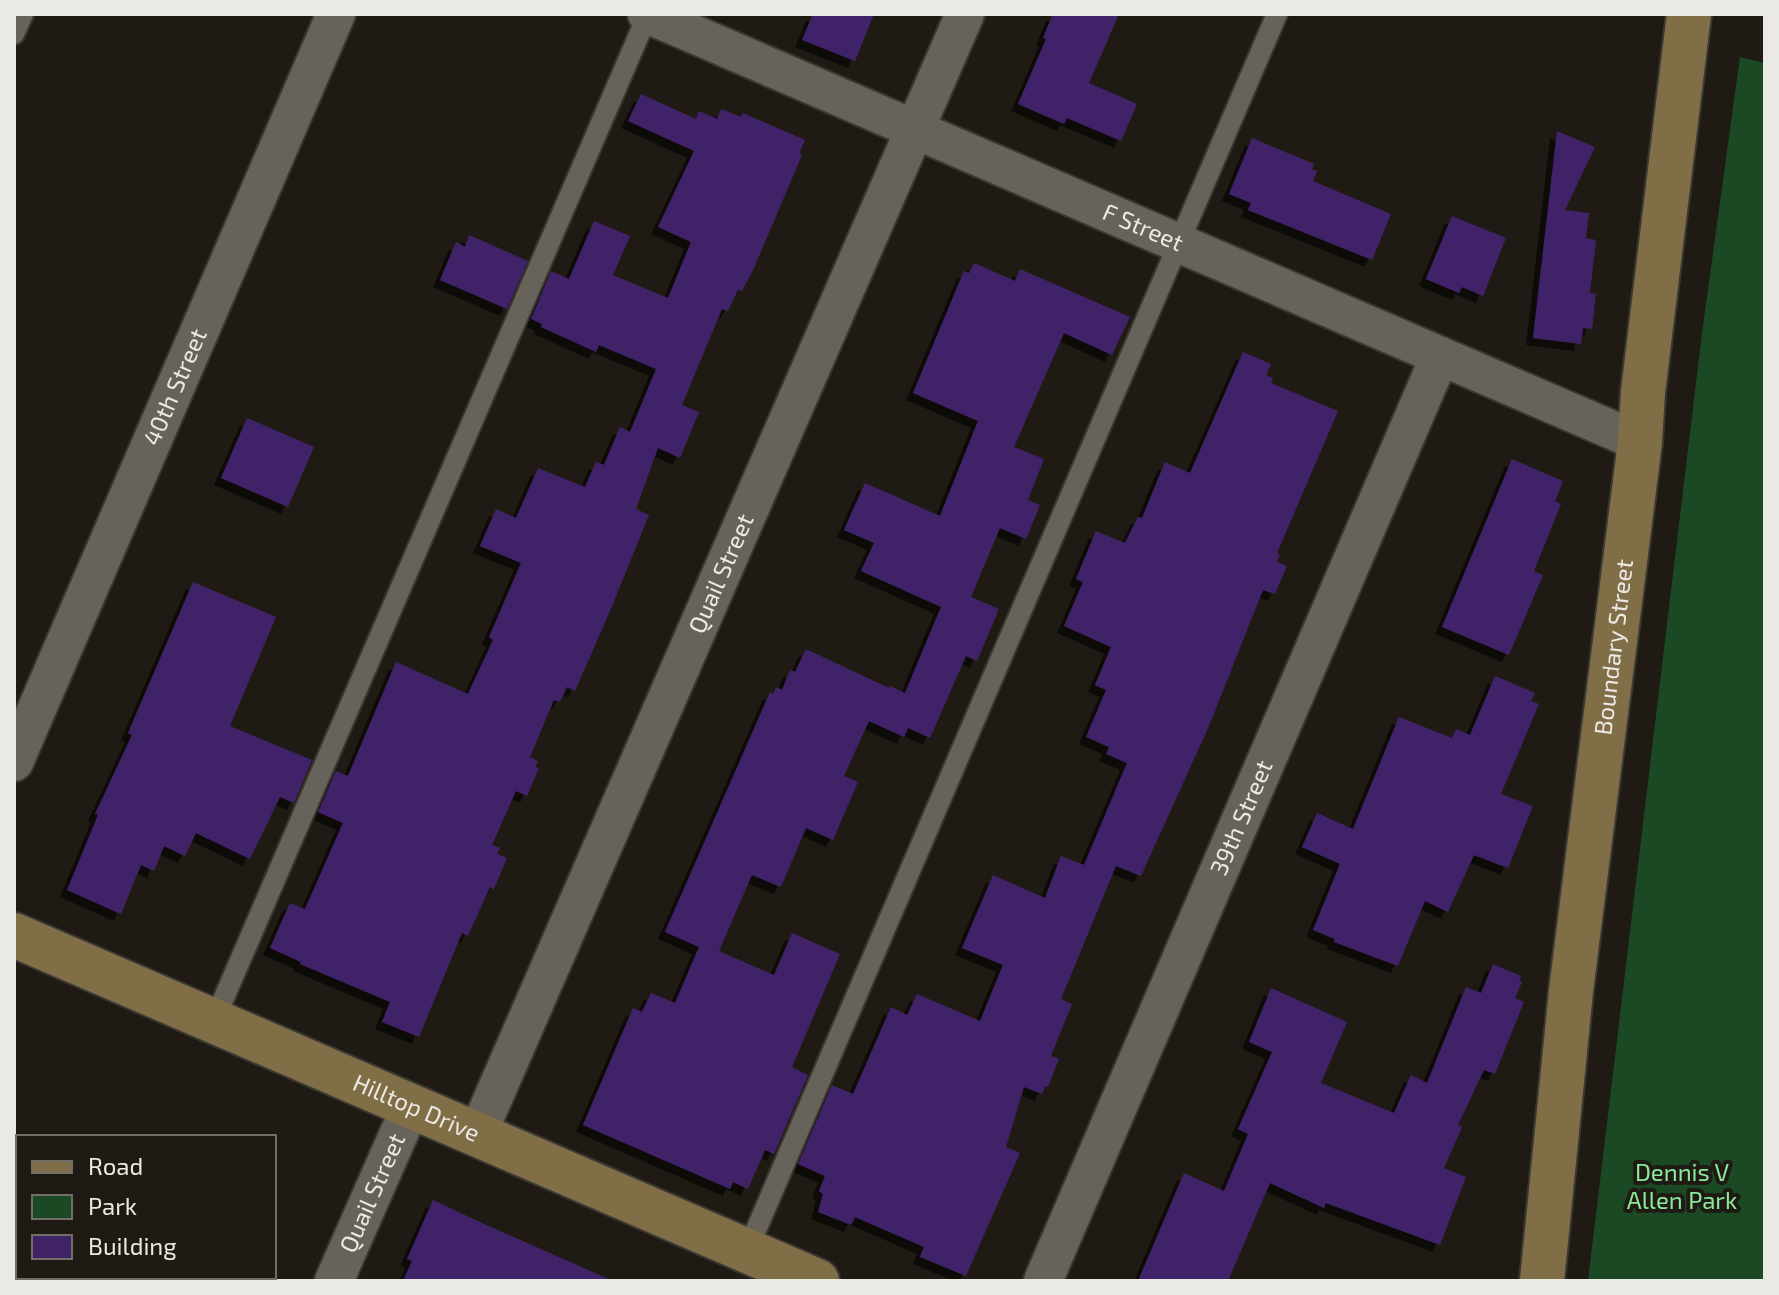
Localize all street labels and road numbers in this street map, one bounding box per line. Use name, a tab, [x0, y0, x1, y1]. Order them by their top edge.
street label: F Street	[1099, 196, 1188, 256]
street label: 40th Street	[136, 324, 212, 450]
street label: Quail Street	[681, 509, 759, 638]
street label: Boundary Street	[1587, 557, 1638, 737]
street label: 39th Street	[1203, 755, 1278, 879]
street label: Hilltop Drive	[349, 1067, 485, 1147]
street label: Quail Street	[332, 1128, 410, 1257]

